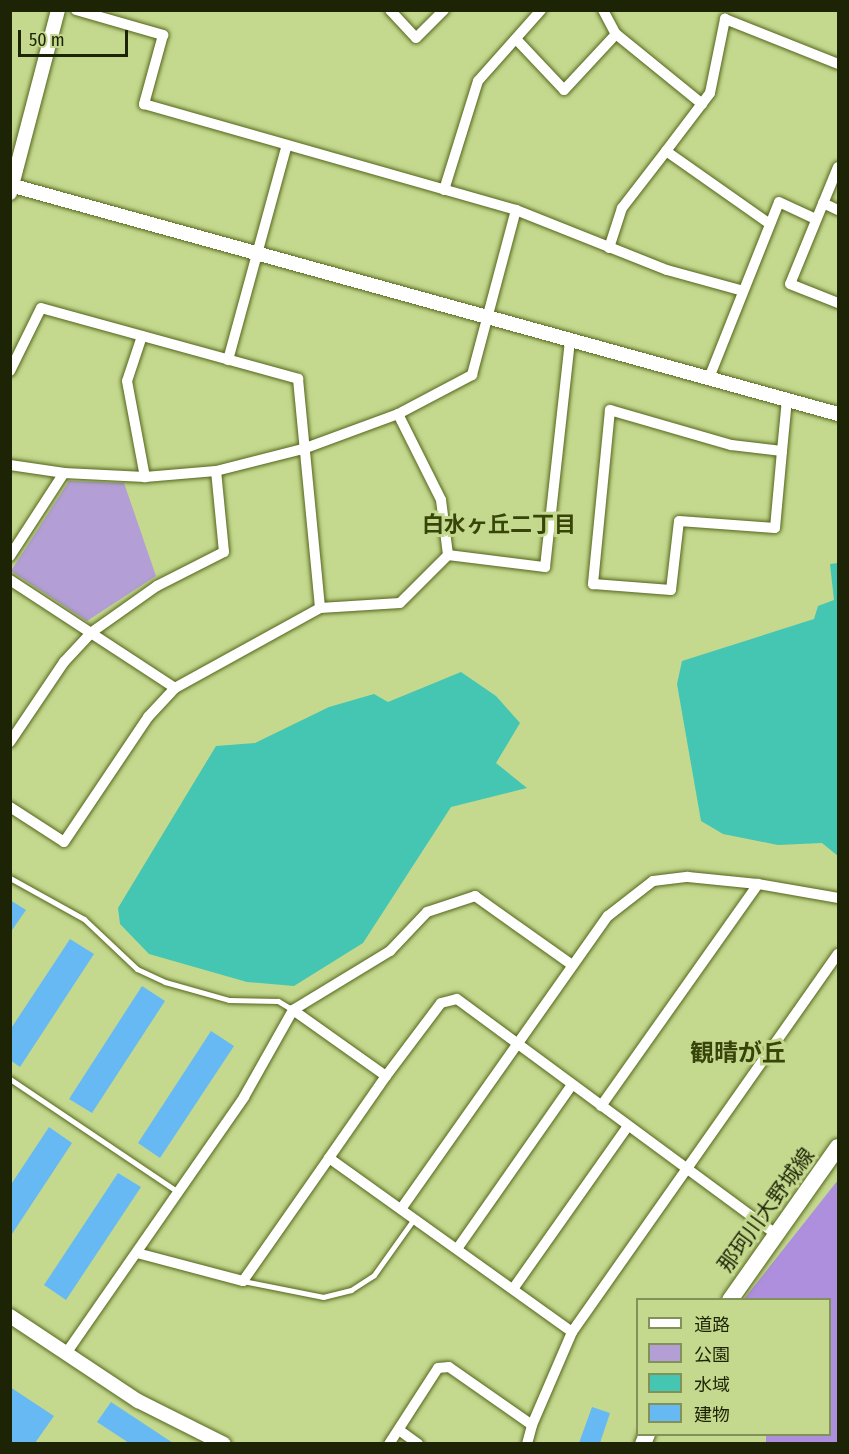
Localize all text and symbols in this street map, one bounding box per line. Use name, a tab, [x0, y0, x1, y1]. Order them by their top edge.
scale bar	[21, 18, 130, 56]
text: 50 m	[29, 29, 65, 51]
district label: 白水ヶ丘二丁目	[422, 512, 576, 538]
district label: 観晴が丘	[690, 1040, 786, 1068]
street label: 那珂川大野城線	[713, 1143, 819, 1277]
legend	[636, 1298, 831, 1436]
text: 道路	[694, 1314, 730, 1336]
text: 公園	[694, 1344, 730, 1366]
text: 水域	[694, 1374, 730, 1396]
text: 建物	[694, 1404, 730, 1426]

